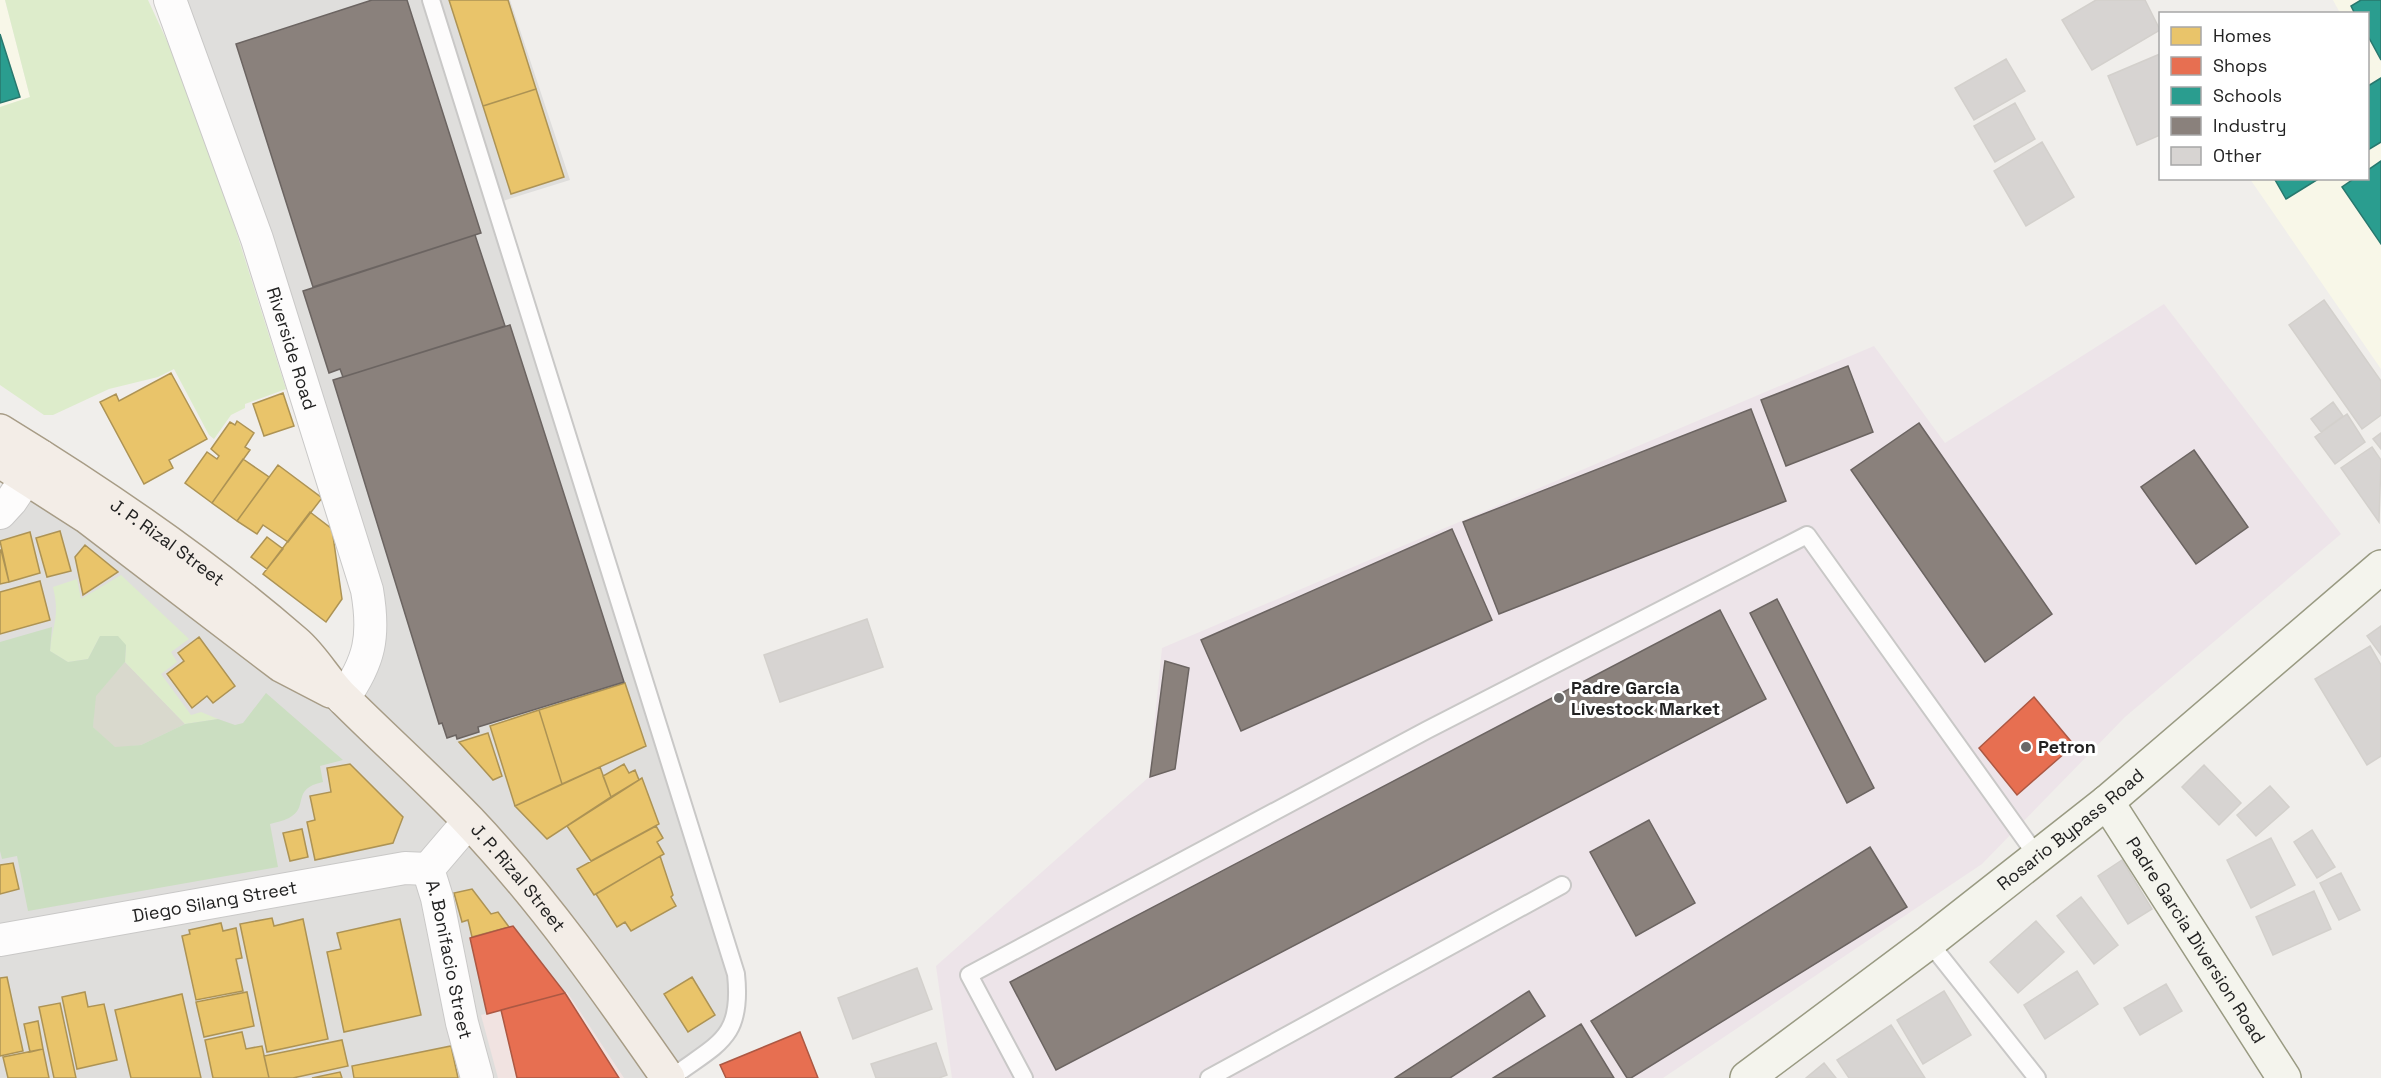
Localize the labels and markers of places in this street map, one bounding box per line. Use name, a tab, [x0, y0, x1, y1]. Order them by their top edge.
place label: Padre Garcia Livestock Market	[1571, 676, 1720, 720]
marker: Padre Garcia Livestock Market	[1552, 691, 1566, 705]
place label: Petron	[2038, 735, 2096, 758]
marker: Petron	[2019, 740, 2033, 754]

